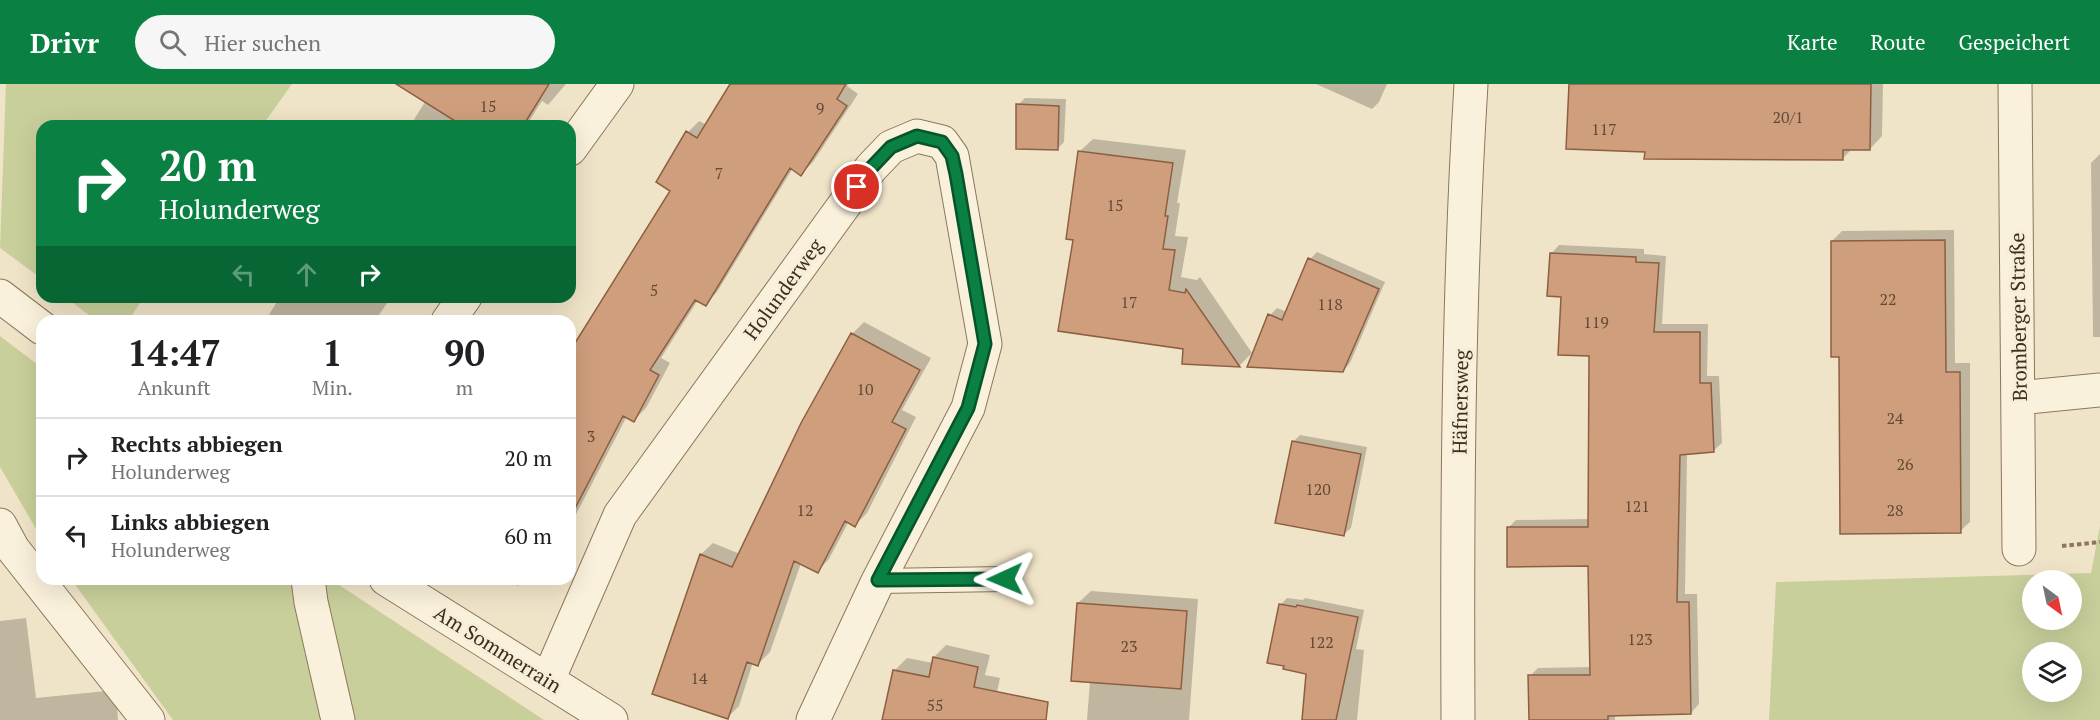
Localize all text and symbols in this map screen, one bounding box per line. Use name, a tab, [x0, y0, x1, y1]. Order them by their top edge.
search box	[135, 15, 555, 69]
text: Drivr	[30, 24, 99, 61]
icon: search	[156, 26, 189, 59]
text: Hier suchen	[204, 28, 321, 57]
text: Karte	[1787, 28, 1838, 56]
text: Route	[1871, 28, 1926, 56]
text: Gespeichert	[1959, 28, 2070, 56]
house number: 15	[479, 95, 497, 117]
house number: 9	[816, 97, 824, 119]
house number: 20/1	[1772, 106, 1804, 128]
house number: 117	[1591, 118, 1617, 140]
text: 20 m	[159, 137, 257, 193]
icon: right	[60, 144, 138, 222]
pin	[831, 161, 882, 212]
house number: 7	[715, 162, 723, 184]
icon: arrive	[840, 170, 873, 203]
text: Holunderweg	[159, 191, 320, 227]
house number: 15	[1106, 194, 1124, 216]
street label: Bromberger Straße	[2003, 232, 2033, 402]
street label: Holunderweg	[737, 233, 829, 345]
icon: left	[227, 258, 260, 291]
icon: ahead	[290, 258, 323, 291]
icon: right	[353, 258, 386, 291]
house number: 5	[650, 279, 658, 301]
house number: 22	[1879, 288, 1897, 310]
house number: 17	[1120, 291, 1138, 313]
house number: 118	[1317, 293, 1343, 315]
house number: 119	[1583, 311, 1609, 333]
text: 14:47	[127, 329, 221, 376]
text: 1	[322, 329, 343, 376]
text: 90	[444, 329, 485, 376]
street label: Häfnersweg	[1446, 349, 1474, 455]
text: Ankunft	[137, 374, 211, 401]
text: Min.	[312, 374, 353, 401]
text: m	[456, 374, 473, 401]
house number: 10	[856, 378, 874, 400]
house number: 24	[1886, 407, 1904, 429]
house number: 3	[587, 425, 595, 447]
text: Rechts abbiegen	[111, 429, 283, 458]
icon: right	[60, 441, 93, 474]
text: 20 m	[504, 443, 552, 472]
house number: 26	[1896, 453, 1914, 475]
text: Holunderweg	[111, 458, 230, 485]
house number: 120	[1305, 478, 1331, 500]
house number: 121	[1624, 495, 1650, 517]
house number: 12	[796, 499, 814, 521]
house number: 28	[1886, 499, 1904, 521]
text: Links abbiegen	[111, 507, 270, 536]
icon: left	[60, 519, 93, 552]
text: 60 m	[504, 521, 552, 550]
text: Holunderweg	[111, 536, 230, 563]
position arrow	[973, 547, 1037, 611]
north arrow	[2022, 570, 2082, 630]
map controls	[2022, 570, 2082, 702]
street label: Am Sommerrain	[429, 599, 567, 699]
house number: 123	[1627, 628, 1653, 650]
house number: 122	[1308, 631, 1334, 653]
house number: 23	[1120, 635, 1138, 657]
button: layers	[2022, 642, 2082, 702]
house number: 14	[690, 667, 708, 689]
house number: 55	[926, 694, 944, 716]

